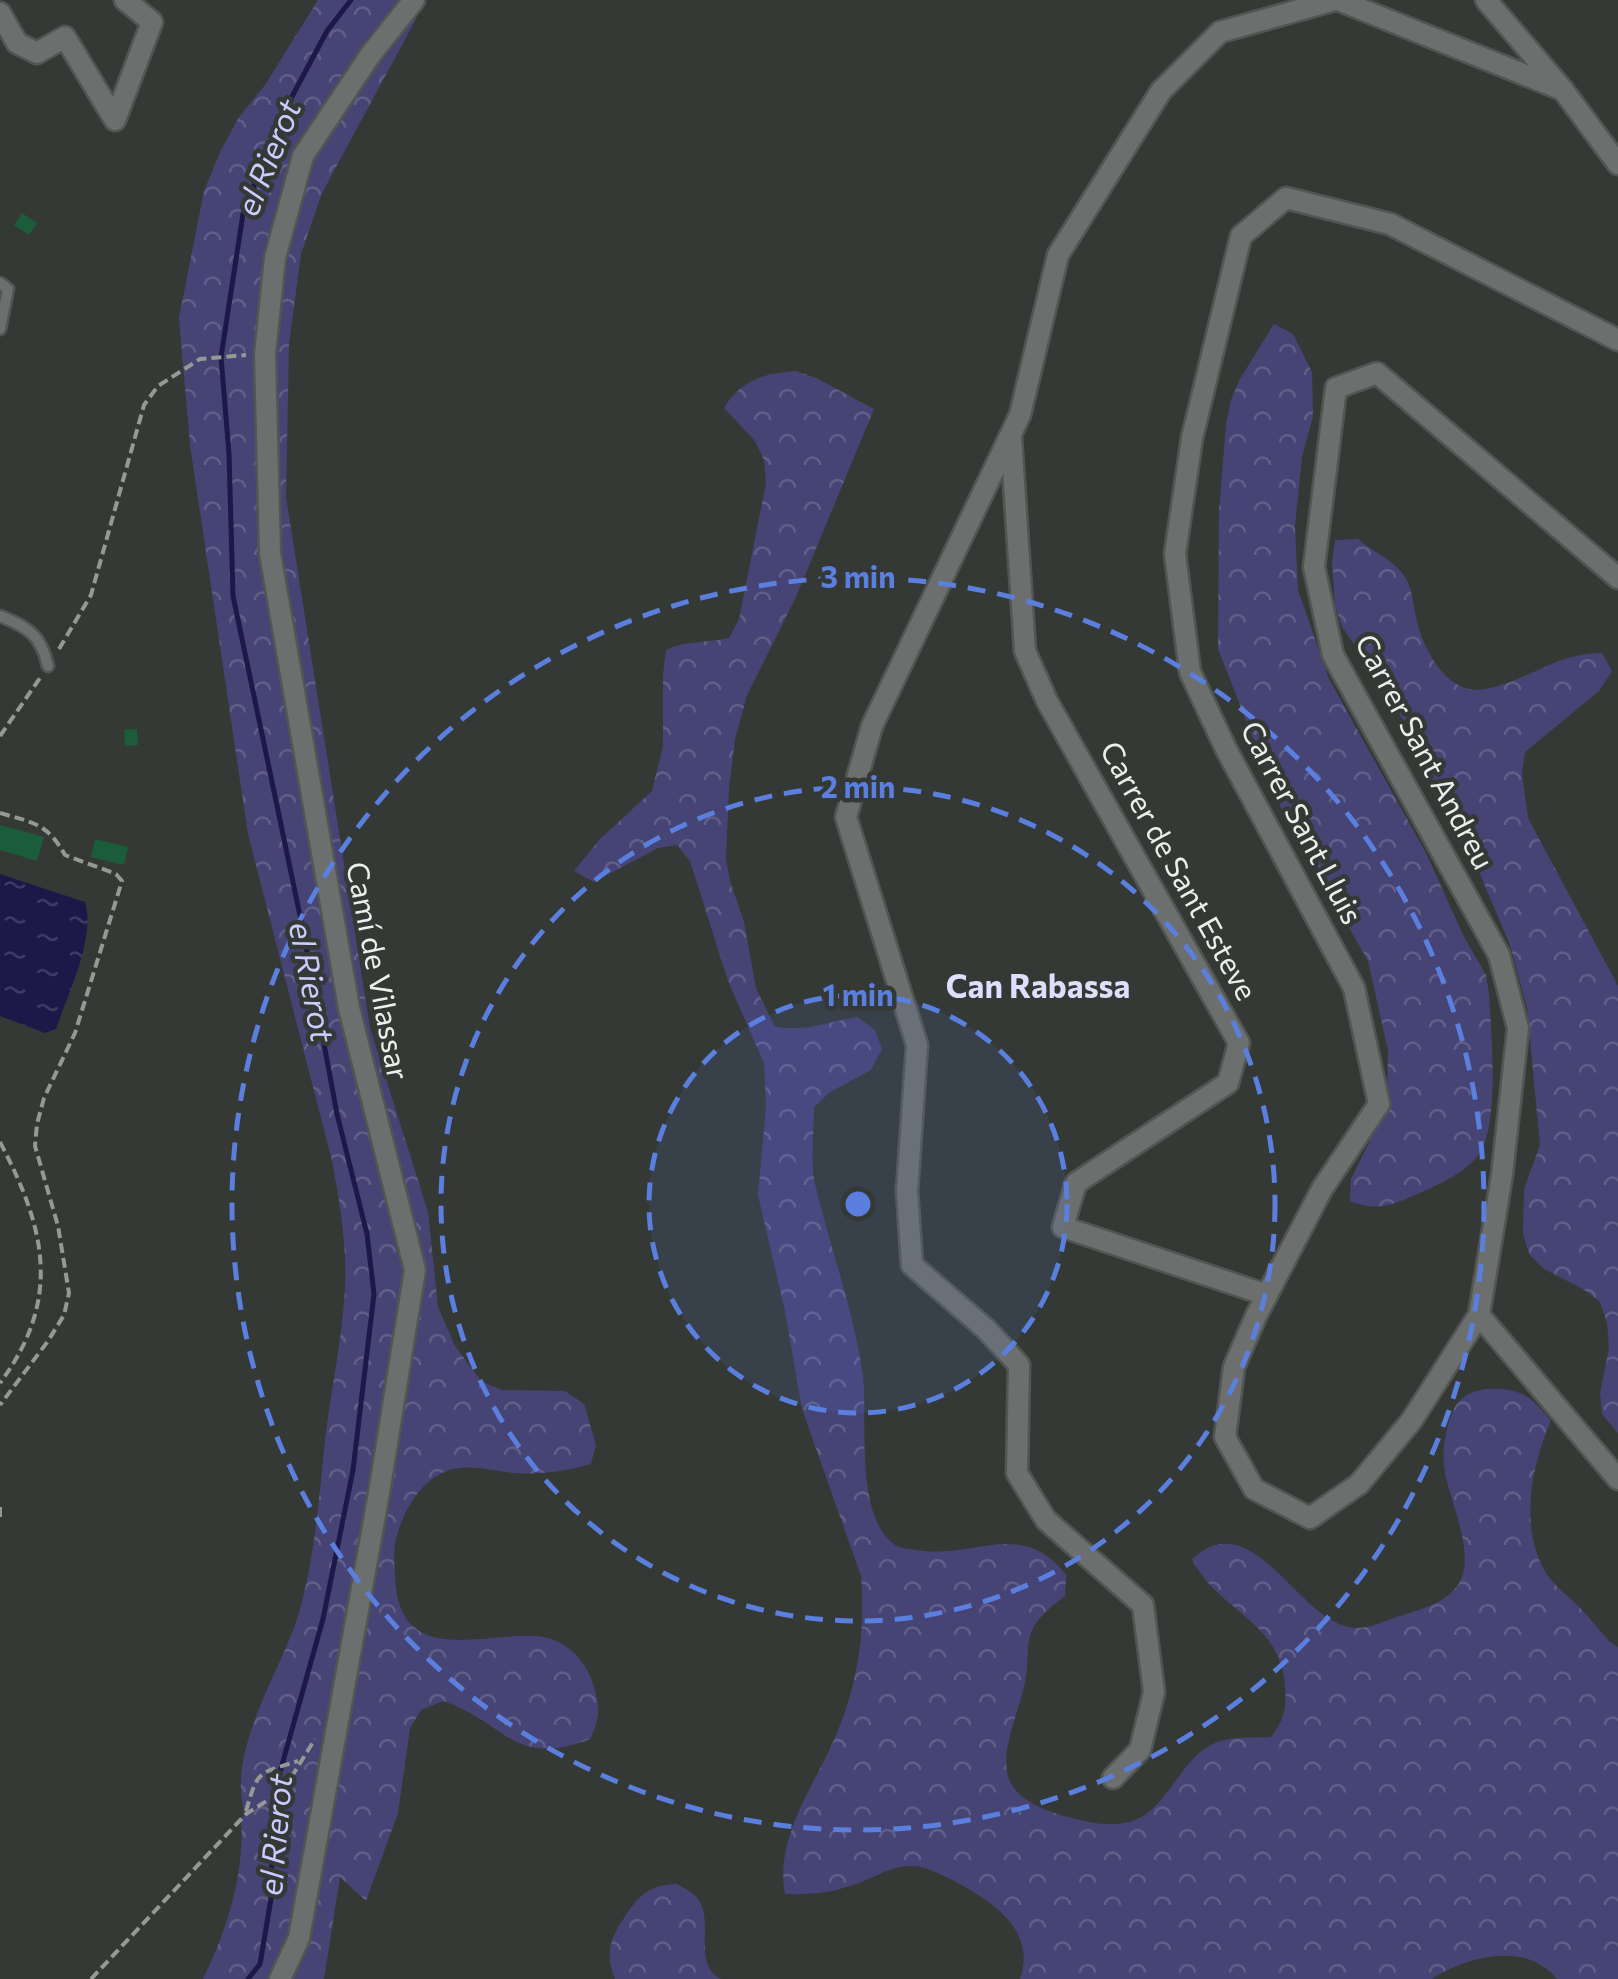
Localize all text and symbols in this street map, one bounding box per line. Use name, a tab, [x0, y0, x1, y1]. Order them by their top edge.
water label: el Rierot	[226, 93, 309, 221]
text: 3 min	[820, 557, 896, 594]
street label: Carrer Sant Andreu	[1349, 627, 1504, 875]
street label: Carrer Sant Lluis	[1234, 714, 1372, 930]
street label: Carrer de Sant Esteve	[1094, 734, 1267, 1006]
text: 2 min	[821, 767, 895, 804]
street label: Camí de Vilassar	[340, 858, 419, 1083]
water label: el Rierot	[282, 918, 344, 1046]
district label: Can Rabassa	[946, 965, 1130, 1005]
text: 1 min	[822, 975, 894, 1012]
centre of rings	[840, 1186, 876, 1222]
water label: el Rierot	[249, 1772, 299, 1897]

